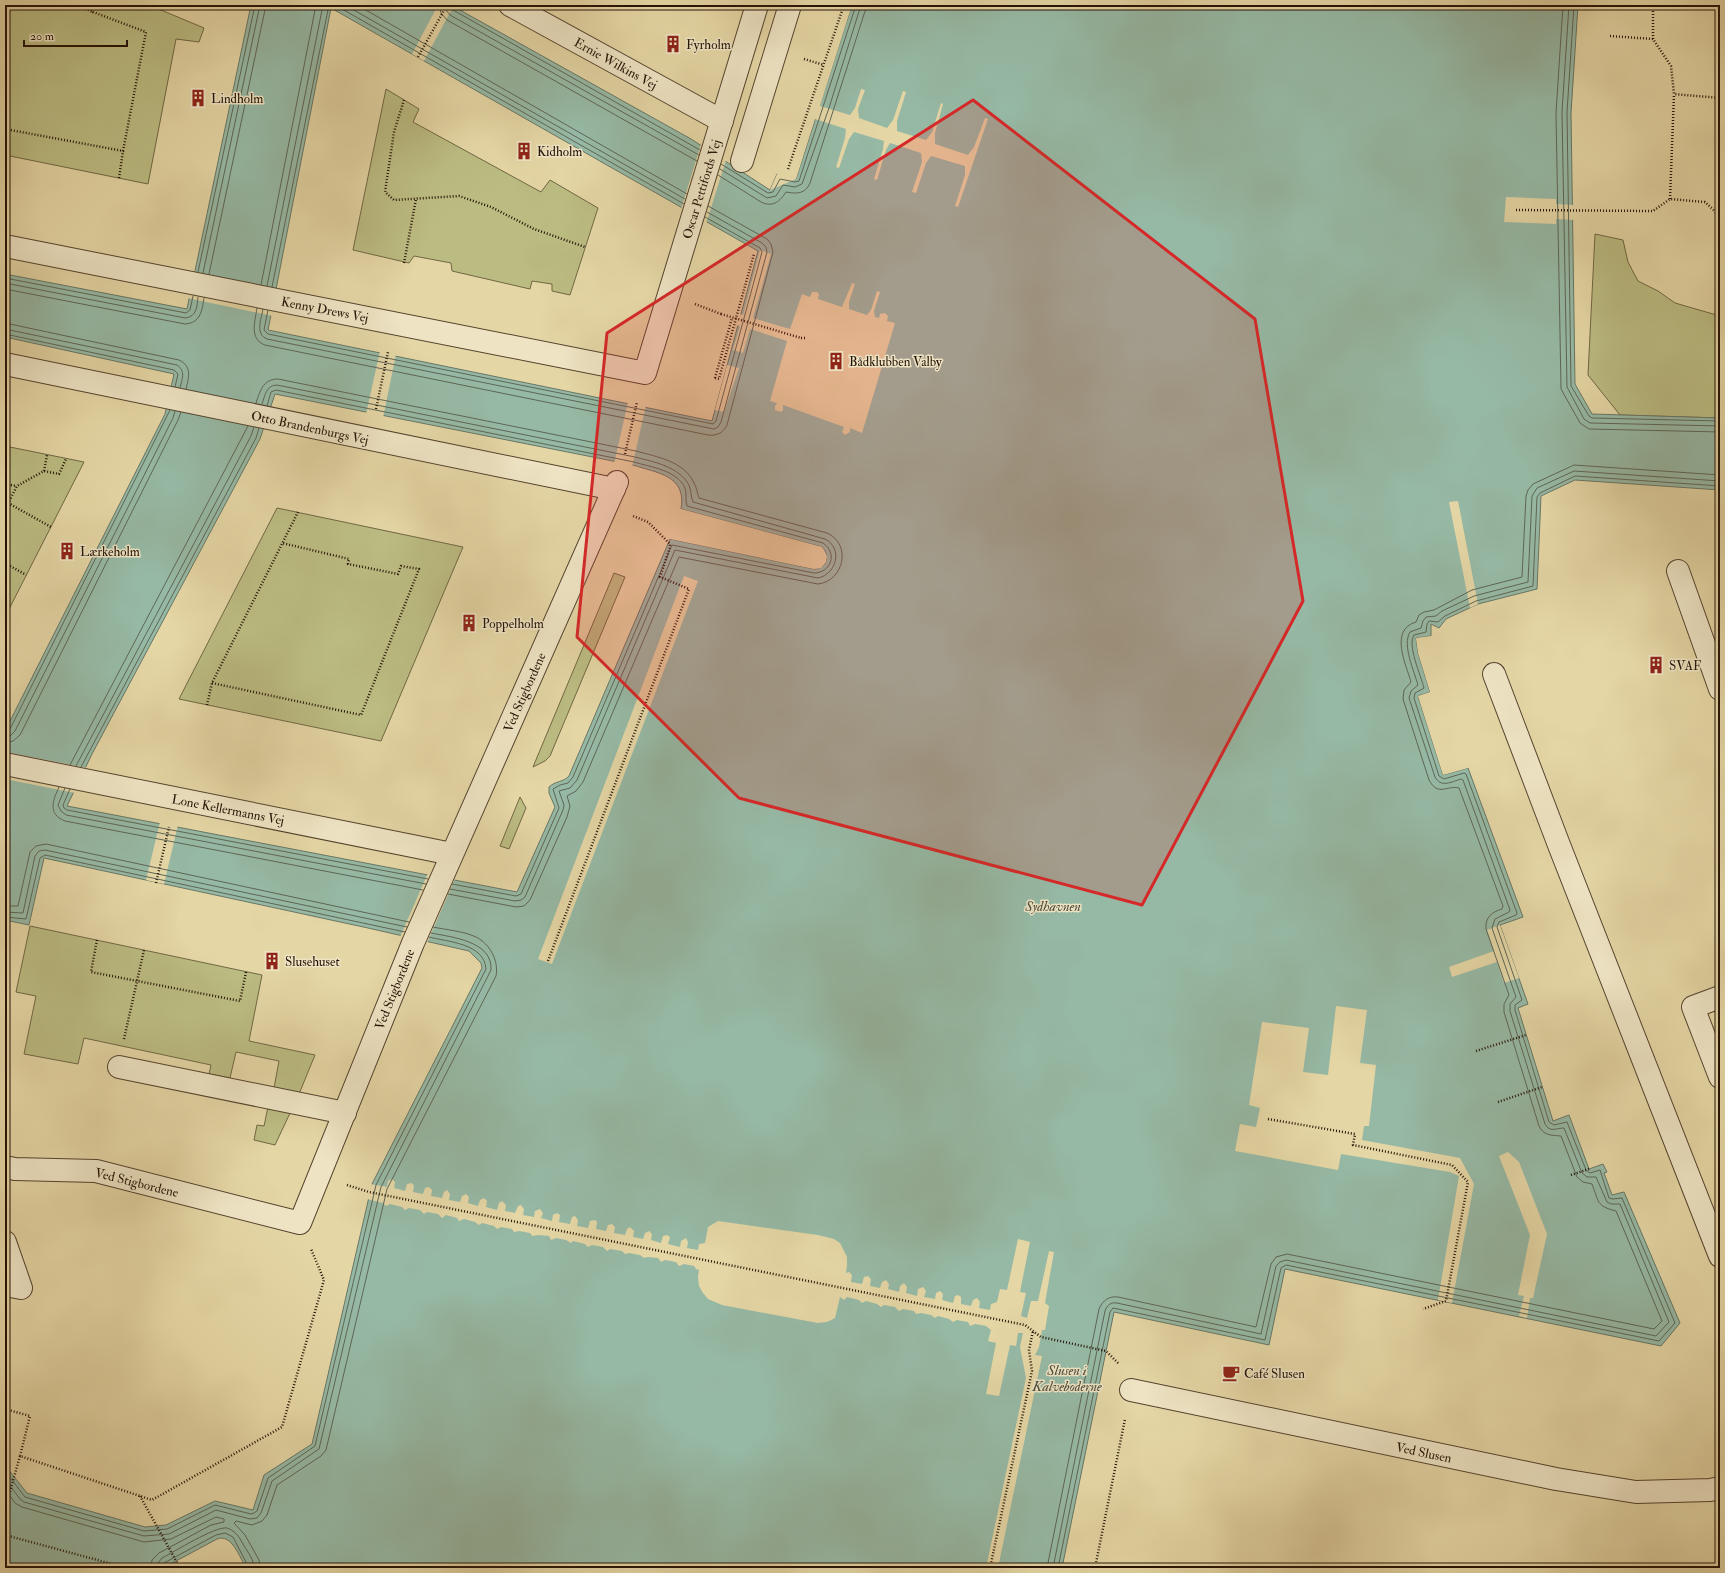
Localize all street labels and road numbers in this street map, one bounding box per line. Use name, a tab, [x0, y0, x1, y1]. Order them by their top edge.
street label: Ernie Wilkins Vej	[571, 34, 660, 93]
street label: Oscar Pettifords Vej	[679, 138, 725, 241]
street label: Kenny Drews Vej	[280, 294, 370, 327]
street label: Otto Brandenburgs Vej	[250, 408, 370, 448]
street label: Ved Stigbordene	[500, 650, 550, 735]
street label: Lone Kellermanns Vej	[170, 791, 286, 829]
street label: Ved Stigbordene	[372, 946, 419, 1032]
street label: Ved Stigbordene	[93, 1165, 181, 1201]
street label: Ved Slusen	[1394, 1439, 1453, 1467]

